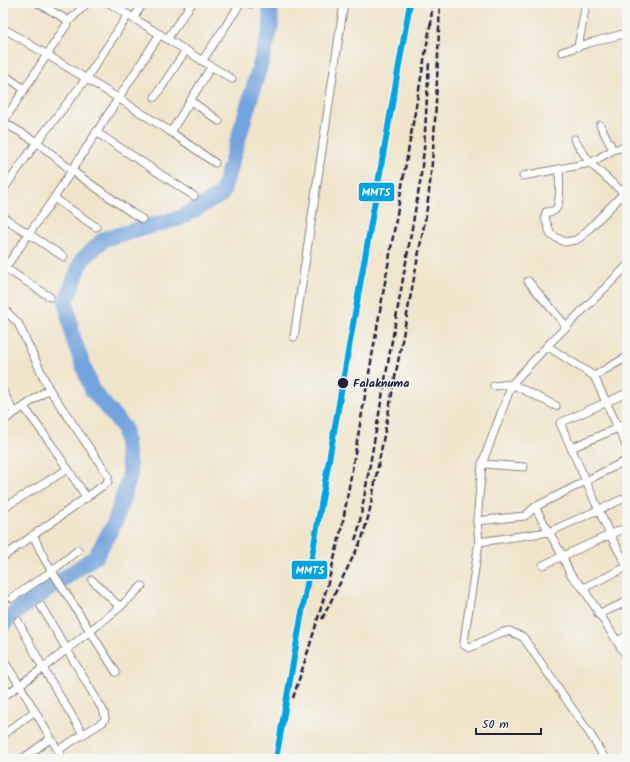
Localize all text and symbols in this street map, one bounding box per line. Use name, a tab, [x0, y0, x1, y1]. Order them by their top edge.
line badge: MMTS	[358, 182, 395, 202]
text: MMTS	[362, 184, 391, 202]
place label: Falaknuma	[353, 374, 409, 393]
marker: Falaknuma	[336, 376, 350, 390]
line badge: MMTS	[291, 560, 328, 580]
text: MMTS	[296, 562, 325, 580]
scale bar	[476, 710, 541, 736]
text: 50 m	[482, 715, 509, 734]

